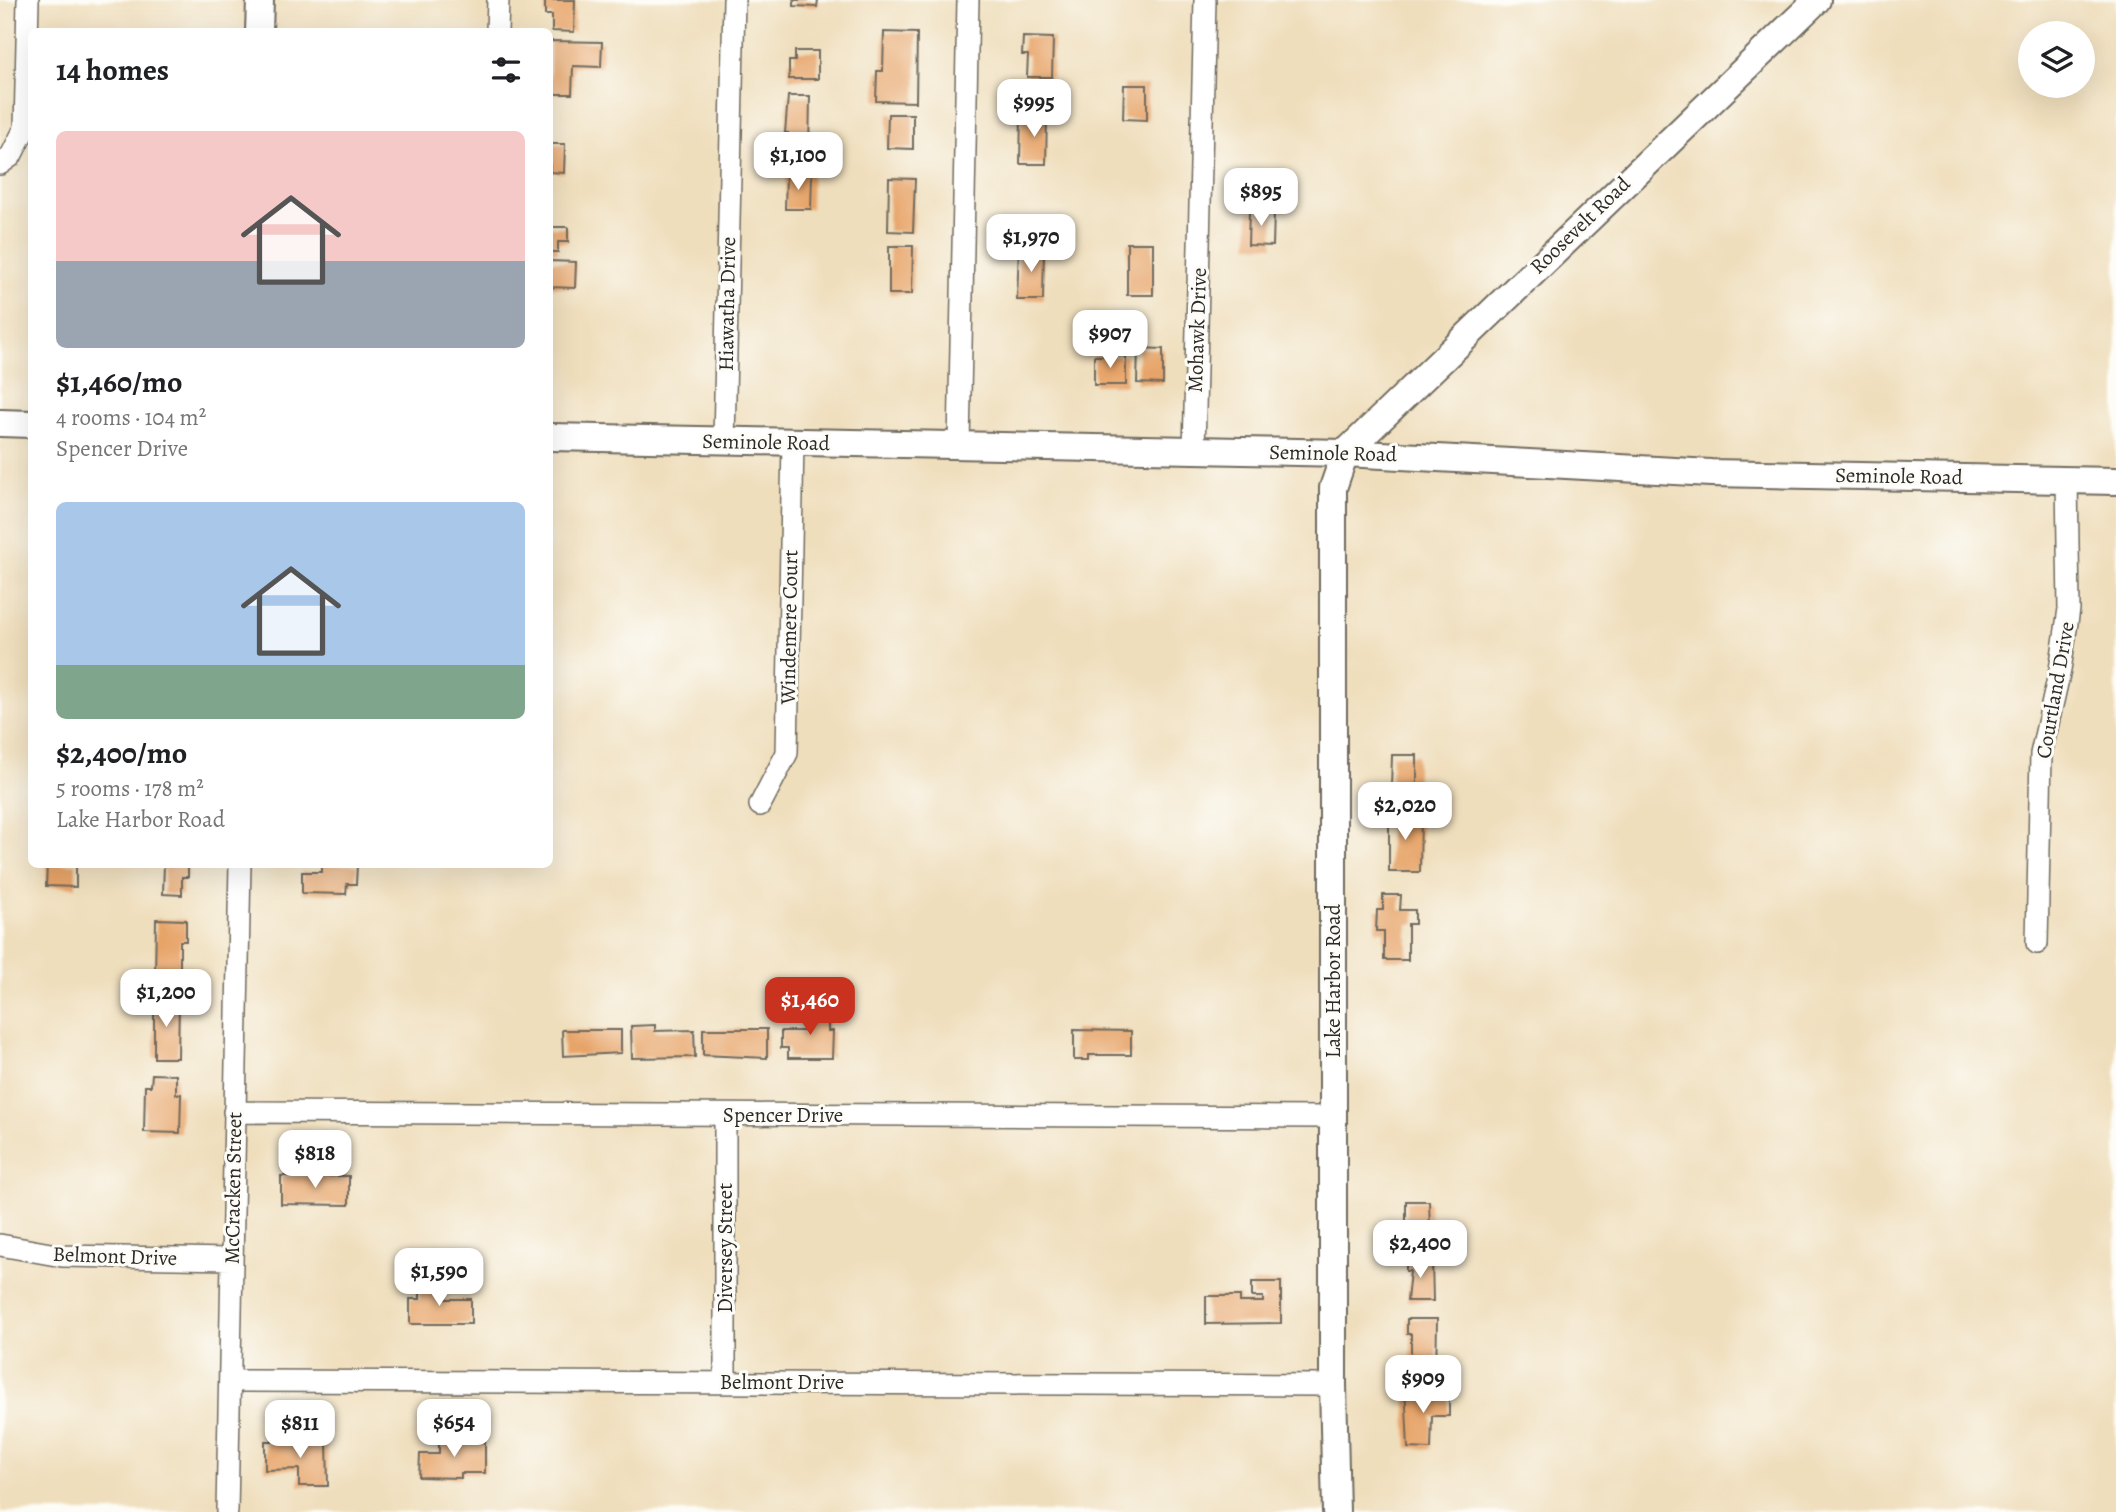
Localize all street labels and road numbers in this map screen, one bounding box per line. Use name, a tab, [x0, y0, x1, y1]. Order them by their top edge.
street label: Roosevelt Road	[1524, 170, 1637, 280]
street label: Hiawatha Drive	[712, 237, 742, 371]
street label: Mohawk Drive	[1181, 267, 1213, 393]
street label: Seminole Road	[702, 427, 831, 457]
street label: Seminole Road	[1269, 438, 1398, 468]
street label: Seminole Road	[1835, 461, 1964, 491]
street label: Windemere Court	[774, 549, 804, 706]
street label: Courtland Drive	[2029, 619, 2081, 761]
street label: Lake Harbor Road	[1319, 903, 1347, 1058]
street label: Spencer Drive	[723, 1101, 843, 1129]
street label: McCracken Street	[218, 1112, 248, 1264]
street label: Diversey Street	[711, 1183, 739, 1313]
street label: Belmont Drive	[52, 1240, 178, 1272]
street label: Belmont Drive	[720, 1368, 844, 1396]

